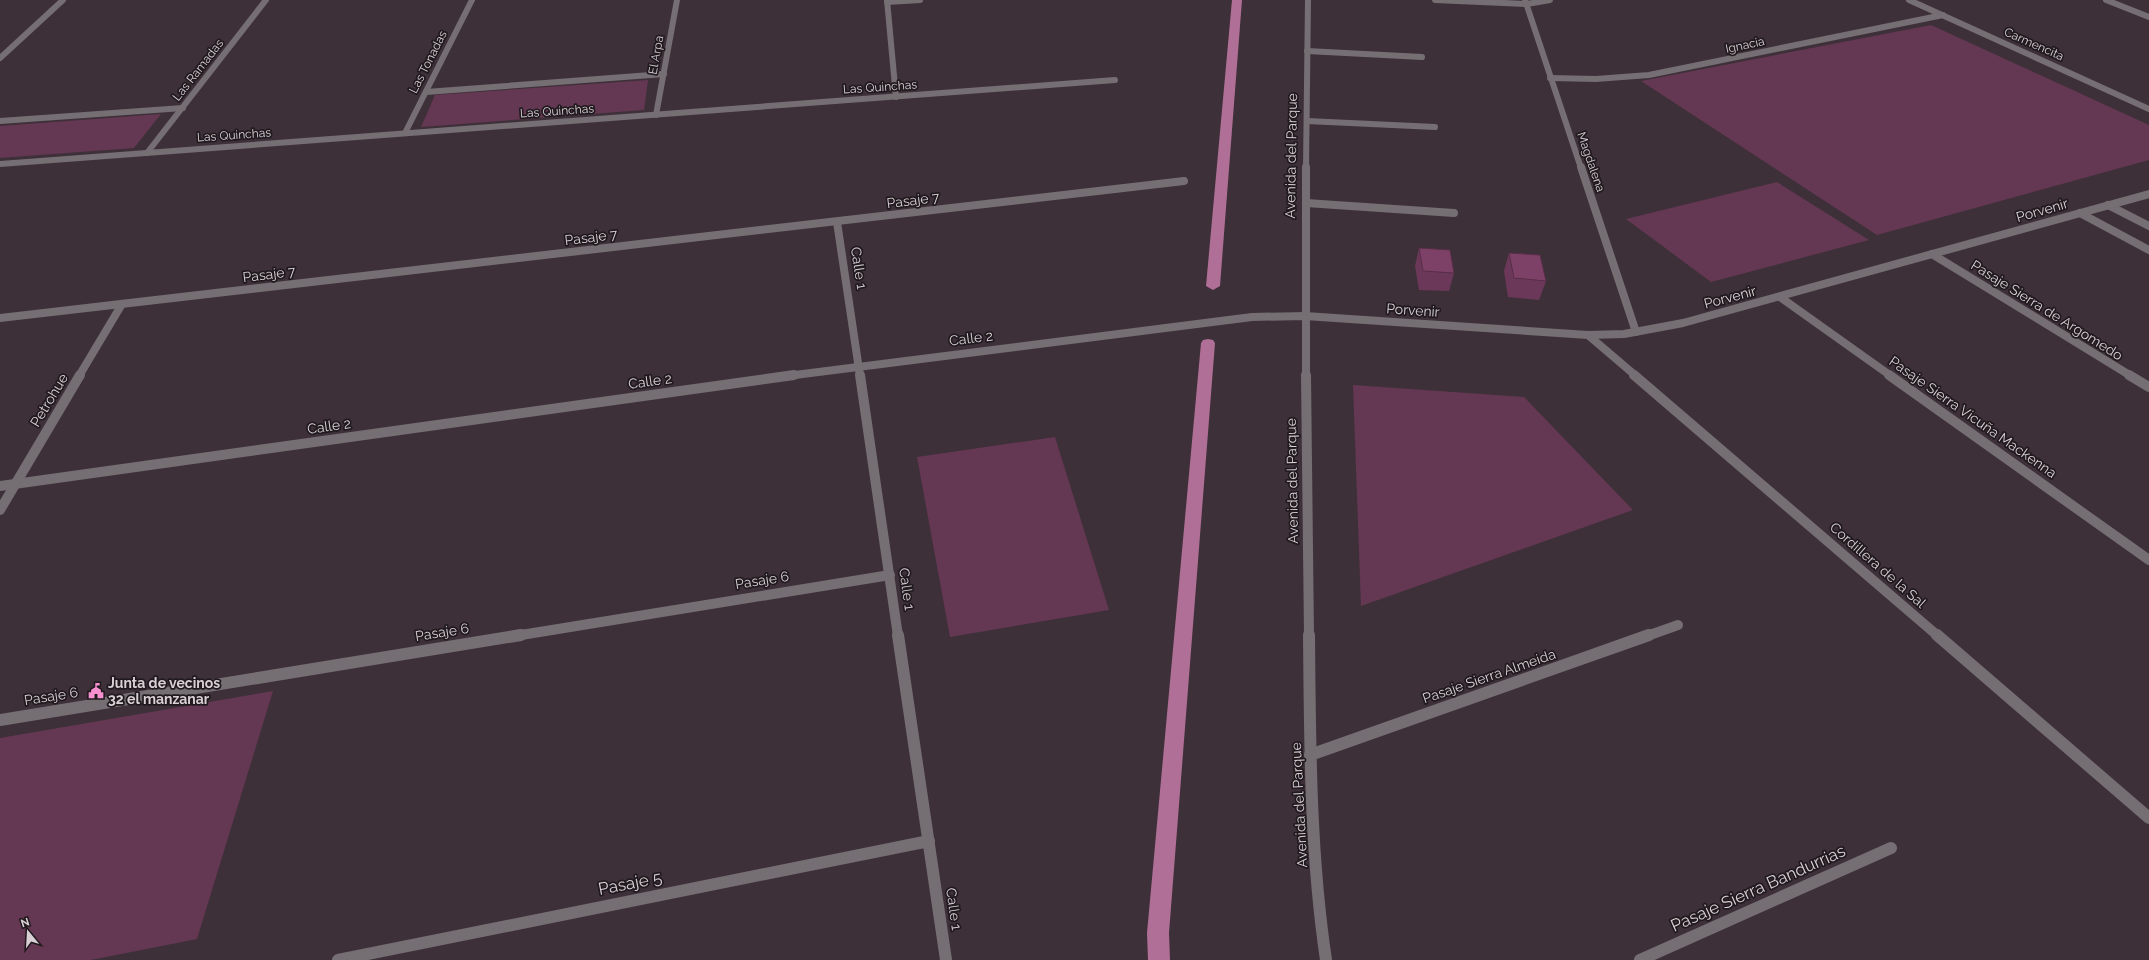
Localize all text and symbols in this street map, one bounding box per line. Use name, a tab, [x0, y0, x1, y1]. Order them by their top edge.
street label: Carmencita	[2002, 25, 2066, 63]
street label: Las Tonadas	[406, 28, 450, 96]
street label: El Arpa	[646, 34, 666, 76]
street label: Ignacia	[1724, 34, 1766, 56]
street label: Las Ramadas	[170, 36, 226, 103]
street label: Las Quinchas	[843, 77, 918, 97]
street label: Avenida del Parque	[1282, 93, 1300, 219]
street label: Las Quinchas	[520, 101, 595, 121]
street label: Las Quinchas	[197, 125, 272, 145]
street label: Magdalena	[1574, 130, 1608, 194]
street label: Pasaje 7	[886, 189, 941, 211]
street label: Porvenir	[2014, 195, 2070, 225]
street label: Pasaje 7	[564, 226, 619, 248]
street label: Calle 1	[848, 246, 870, 290]
street label: Pasaje Sierra de Argomedo	[1968, 257, 2126, 363]
street label: Pasaje 7	[242, 263, 297, 285]
street label: Porvenir	[1702, 282, 1758, 312]
street label: Porvenir	[1386, 300, 1440, 320]
street label: Calle 2	[948, 327, 994, 349]
street label: Pasaje Sierra Vicuña Mackenna	[1886, 353, 2060, 481]
street label: Calle 2	[627, 370, 673, 392]
street label: Petrohue	[27, 371, 71, 429]
street label: Calle 2	[306, 415, 352, 437]
street label: Avenida del Parque	[1283, 418, 1301, 544]
street label: Cordillera de la Sal	[1827, 519, 1929, 611]
street label: Calle 1	[896, 567, 918, 611]
street label: Pasaje 6	[734, 568, 790, 592]
street label: Pasaje 6	[414, 620, 470, 644]
street label: Pasaje Sierra Almeida	[1420, 646, 1558, 706]
place label: Junta de vecinos 32 el manzanar	[108, 675, 220, 707]
public building icon: Junta de vecinos 32 el manzanar	[87, 682, 105, 700]
street label: Pasaje 6	[23, 684, 79, 708]
street label: Avenida del Parque	[1288, 742, 1310, 868]
street label: Pasaje Sierra Bandurrias	[1668, 840, 1848, 936]
street label: Pasaje 5	[596, 867, 664, 899]
street label: Calle 1	[943, 887, 965, 931]
north arrow	[8, 912, 48, 952]
text: N	[19, 915, 31, 930]

